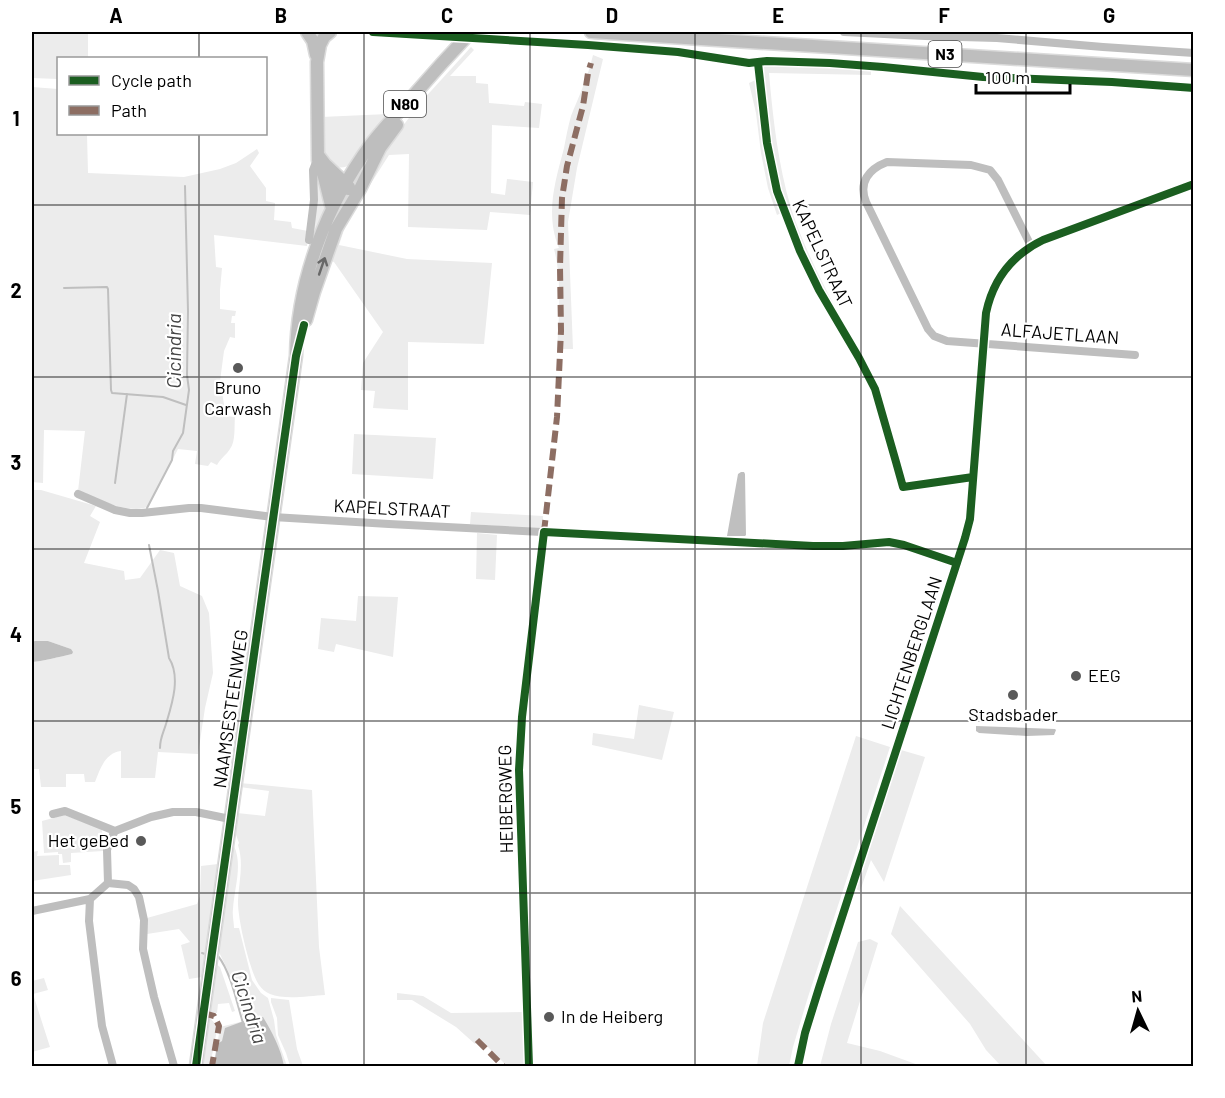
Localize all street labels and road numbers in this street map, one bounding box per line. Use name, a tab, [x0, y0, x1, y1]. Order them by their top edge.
road number: N3	[928, 41, 962, 67]
road number: N80	[384, 91, 426, 117]
street label: KAPELSTRAAT	[788, 196, 858, 311]
street label: ALFAJETLAAN	[1000, 318, 1120, 348]
street label: KAPELSTRAAT	[333, 494, 451, 522]
street label: LICHTENBERGLAAN	[876, 573, 946, 732]
street label: NAAMSESTEENWEG	[208, 628, 252, 790]
street label: HEIBERGWEG	[493, 744, 517, 854]

